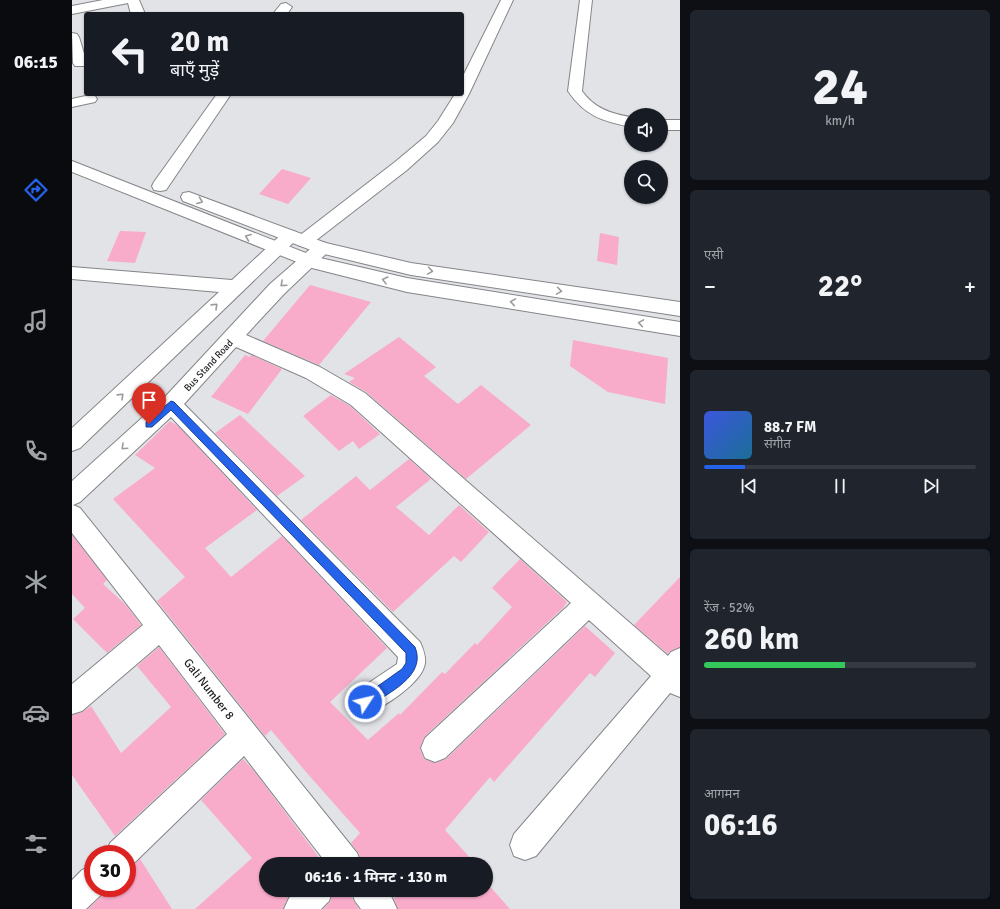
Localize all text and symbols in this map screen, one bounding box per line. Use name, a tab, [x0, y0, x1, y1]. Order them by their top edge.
text: 20 m	[170, 25, 229, 59]
icon: left	[104, 28, 156, 80]
text: 06:15	[14, 51, 58, 73]
text: 24	[812, 55, 868, 119]
text: बाएँ मुड़ें	[170, 59, 219, 81]
map controls	[624, 108, 668, 204]
button: sound	[624, 108, 668, 152]
text: km/h	[825, 113, 855, 129]
button: search	[624, 160, 668, 204]
icon: directions	[22, 176, 50, 204]
one-way arrow	[196, 196, 203, 204]
one-way arrow	[245, 233, 252, 241]
text: एसी	[704, 247, 723, 263]
one-way arrow	[427, 266, 434, 275]
text: 22°	[818, 268, 862, 305]
text: −	[704, 273, 716, 300]
text: +	[964, 273, 976, 300]
one-way arrow	[382, 276, 388, 284]
one-way arrow	[280, 279, 287, 286]
one-way arrow	[556, 286, 562, 295]
one-way arrow	[510, 298, 516, 307]
one-way arrow	[210, 303, 218, 311]
icon: music	[22, 307, 50, 335]
one-way arrow	[638, 319, 645, 328]
street label: Bus Stand Road	[182, 337, 236, 394]
pin	[132, 383, 166, 424]
icon: arrive	[138, 389, 160, 411]
one-way arrow	[116, 393, 123, 400]
text: 88.7 FM	[764, 418, 816, 436]
text: संगीत	[764, 436, 791, 452]
icon: phone	[22, 437, 50, 465]
one-way arrow	[121, 443, 129, 450]
icon: previous	[738, 475, 760, 497]
icon: pause	[829, 475, 851, 497]
icon: next	[920, 475, 942, 497]
icon: climate	[22, 568, 50, 596]
text: रेंज · 52%	[704, 600, 754, 616]
text: 260 km	[704, 621, 799, 658]
street label: Gali Number 8	[180, 656, 237, 723]
position arrow	[344, 681, 386, 723]
icon: car	[22, 699, 50, 727]
text: आगमन	[704, 786, 740, 802]
text: 06:16	[704, 807, 778, 844]
icon: filters	[22, 830, 50, 858]
speed limit sign: 30	[84, 845, 136, 897]
text: 06:16 · 1 मिनट · 130 m	[305, 868, 447, 886]

